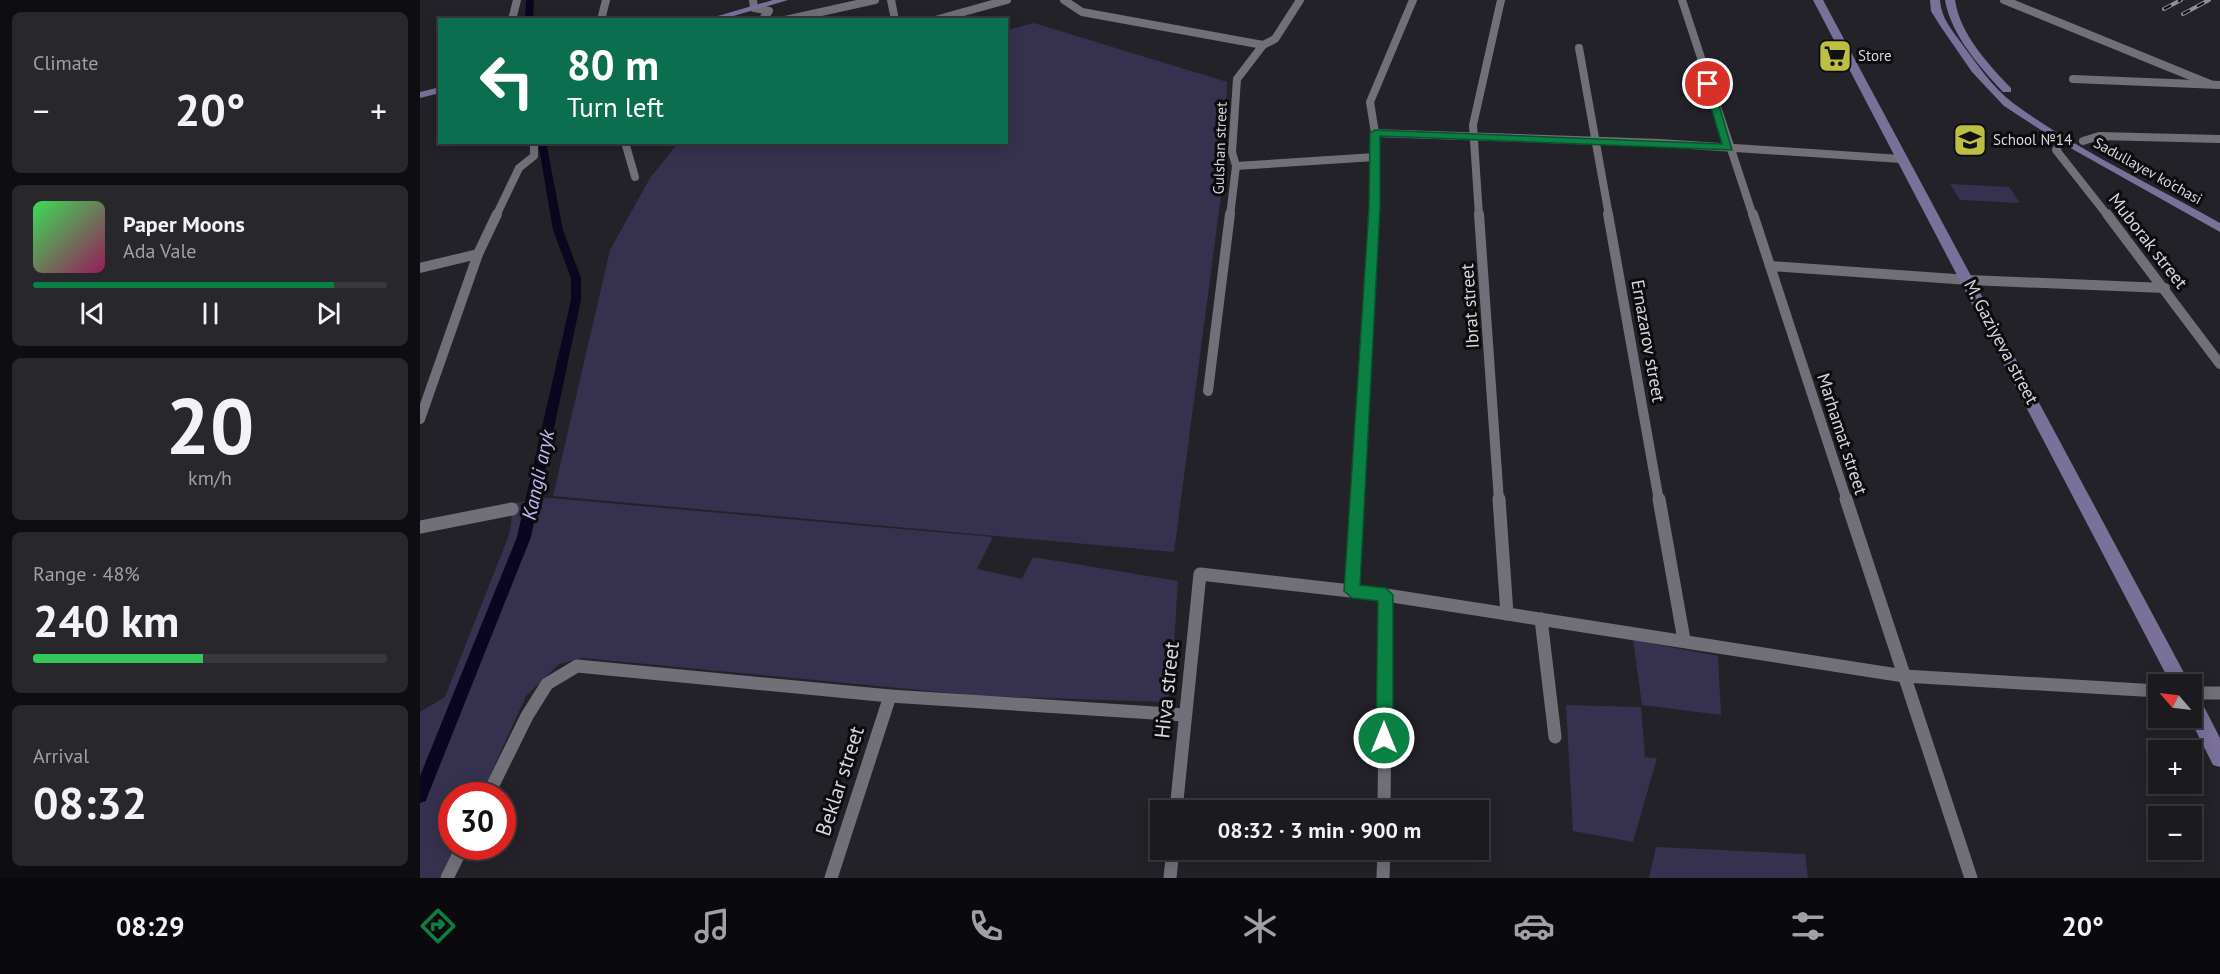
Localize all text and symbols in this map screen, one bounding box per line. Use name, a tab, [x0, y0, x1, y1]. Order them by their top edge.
text: 80 m	[567, 37, 659, 92]
supermarket icon: Store	[1817, 38, 1853, 74]
icon: left	[468, 42, 546, 120]
place label: Store	[1858, 46, 1892, 65]
text: Climate	[33, 50, 99, 76]
pin	[1682, 58, 1733, 109]
icon: arrive	[1691, 67, 1724, 100]
text: 20°	[175, 80, 245, 138]
text: −	[33, 89, 50, 132]
text: +	[370, 89, 387, 132]
text: Turn left	[567, 90, 664, 124]
street label: Gulshan street	[1208, 101, 1231, 195]
school or university icon: School №14	[1952, 122, 1988, 158]
place label: School №14	[1993, 130, 2072, 149]
street label: Sadullayev ko'chasi	[2091, 133, 2206, 208]
street label: Muborak street	[2104, 188, 2193, 293]
text: Paper Moons	[123, 210, 245, 238]
text: Ada Vale	[123, 238, 196, 264]
street label: Ibrat street	[1455, 263, 1484, 349]
street label: M. Gaziyeva street	[1959, 276, 2044, 408]
street label: Ernazarov street	[1626, 278, 1671, 404]
icon: previous	[76, 297, 109, 330]
icon: pause	[194, 297, 227, 330]
icon: next	[312, 297, 345, 330]
street label: Marhamat street	[1812, 370, 1873, 498]
text: 20	[166, 375, 254, 476]
water label: Kangli aryk	[516, 427, 560, 522]
text: km/h	[188, 465, 232, 491]
text: Range · 48%	[33, 561, 140, 587]
text: 240 km	[33, 591, 179, 649]
street label: Hiva street	[1148, 640, 1185, 740]
north arrow	[2148, 674, 2202, 728]
map controls	[2148, 674, 2202, 860]
position arrow	[1352, 706, 1416, 770]
street label: Beklar street	[809, 723, 870, 839]
button: +	[2148, 740, 2202, 794]
text: Arrival	[33, 743, 89, 769]
text: 08:32	[33, 773, 147, 831]
speed limit sign: 30	[438, 782, 516, 860]
button: −	[2148, 806, 2202, 860]
text: 08:32 · 3 min · 900 m	[1218, 816, 1421, 844]
icon: directions	[417, 905, 459, 947]
icon: music	[691, 905, 733, 947]
icon: phone	[965, 905, 1007, 947]
icon: climate	[1239, 905, 1281, 947]
icon: car	[1513, 905, 1555, 947]
icon: filters	[1787, 905, 1829, 947]
text: 08:29	[116, 909, 185, 943]
text: 20°	[2061, 909, 2104, 943]

